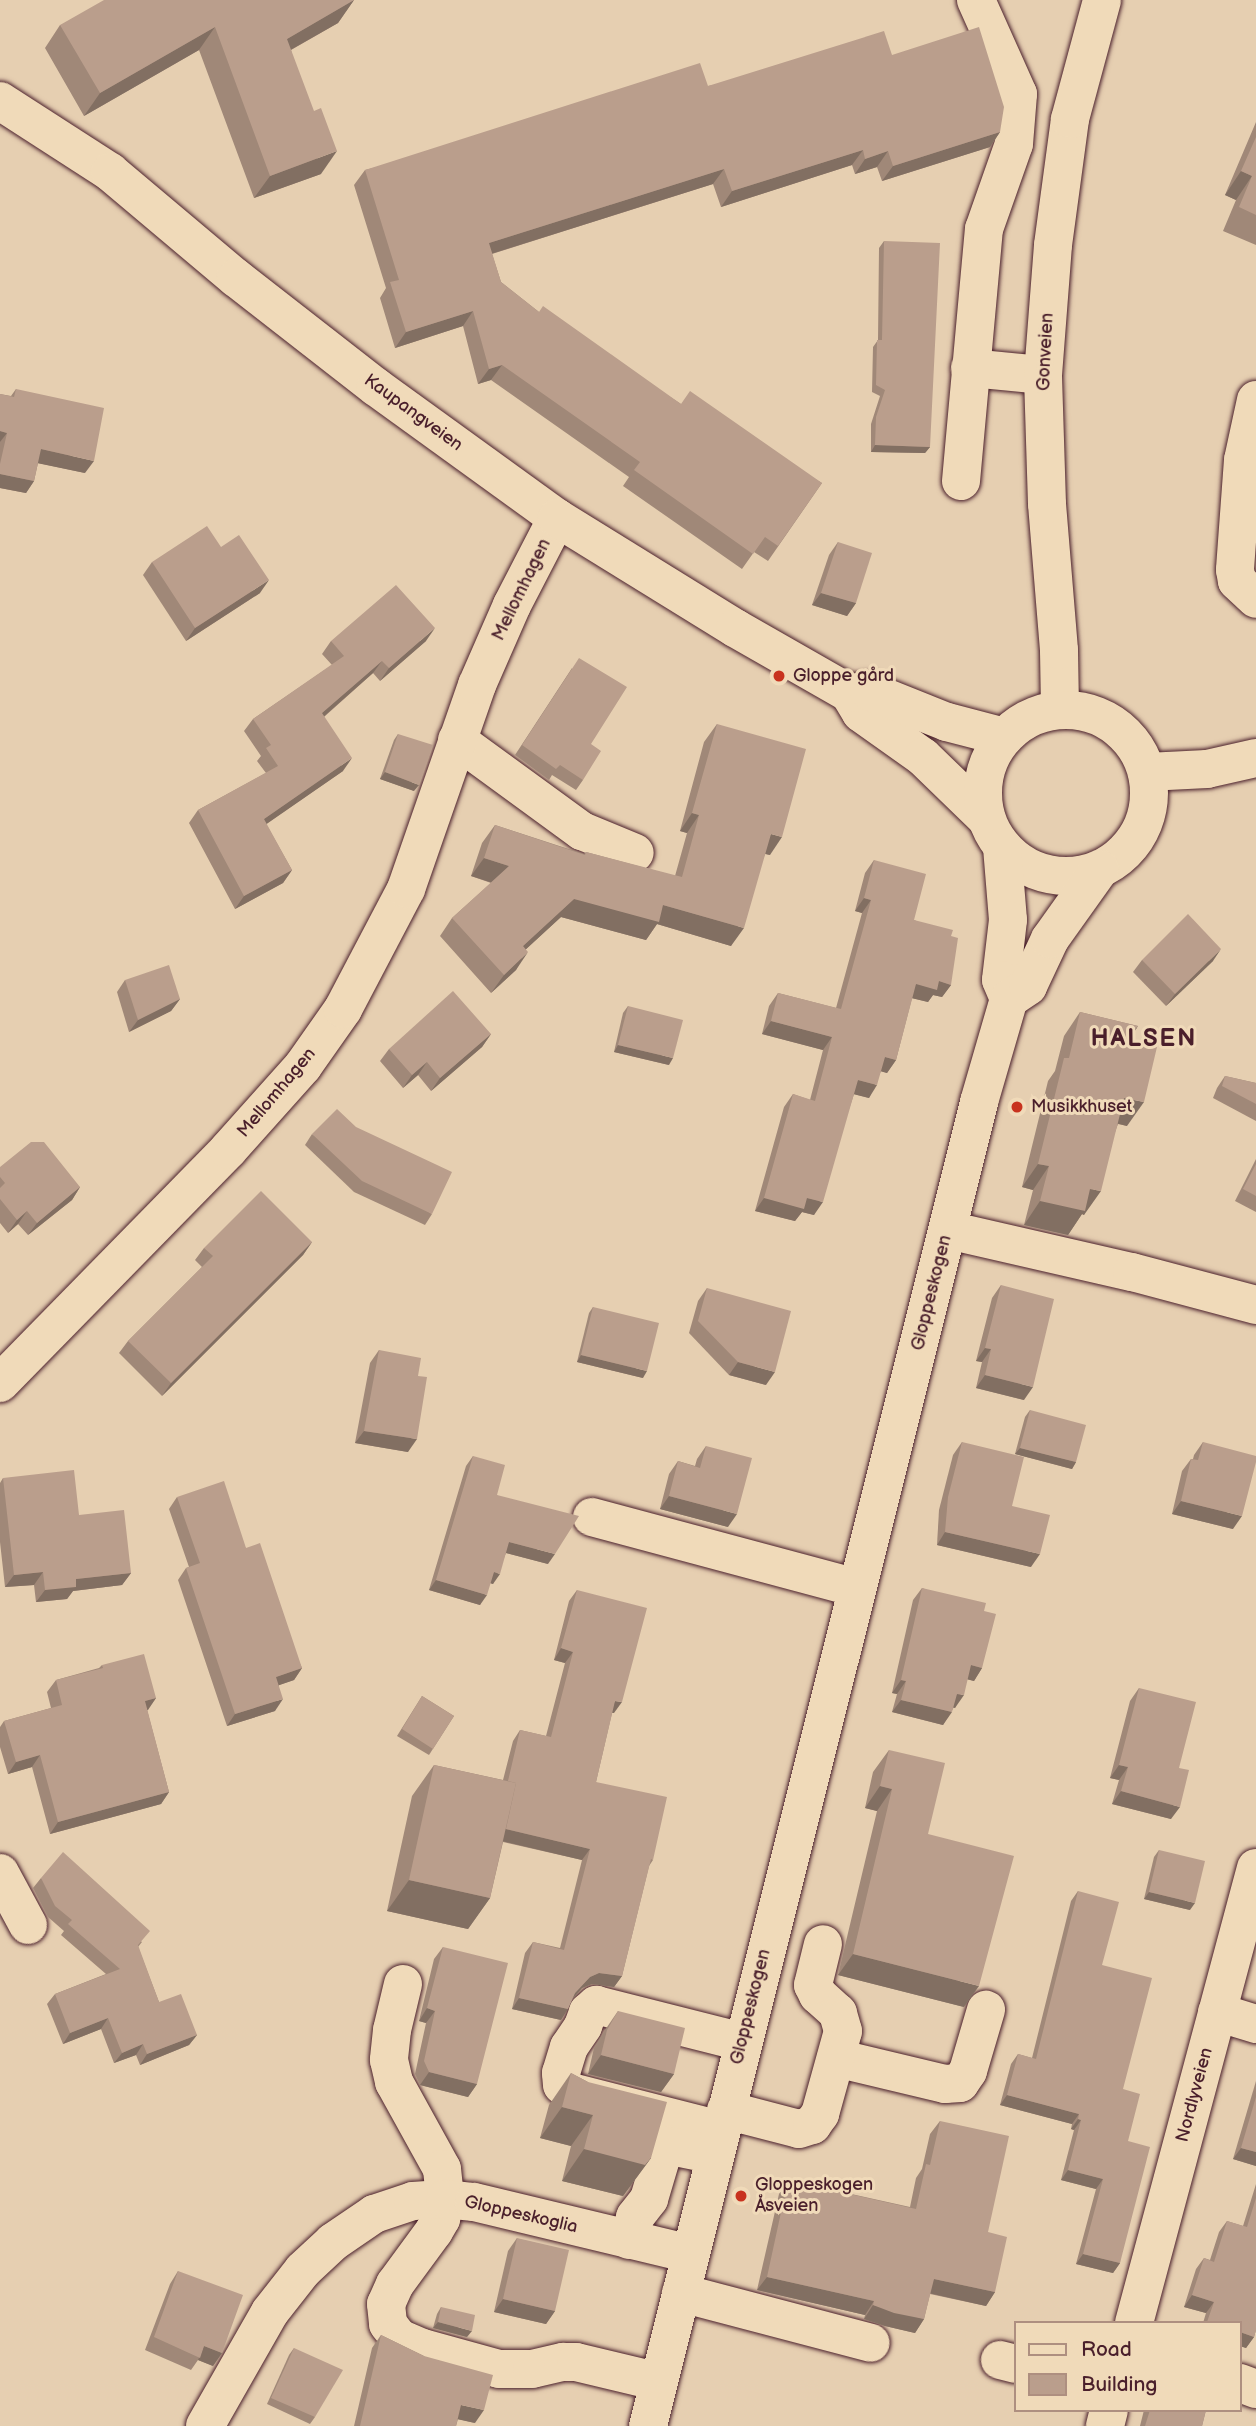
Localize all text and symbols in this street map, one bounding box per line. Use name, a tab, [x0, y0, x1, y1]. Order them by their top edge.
street label: Gonveien	[1033, 312, 1059, 392]
street label: Kaupangveien	[359, 370, 467, 456]
street label: Mellomhagen	[488, 536, 556, 644]
place label: Gloppe gård	[793, 665, 894, 687]
marker: Gloppe gård	[771, 668, 787, 684]
district label: HALSEN	[1092, 1025, 1196, 1053]
street label: Mellomhagen	[233, 1044, 321, 1142]
place label: Musikkhuset	[1031, 1096, 1132, 1118]
marker: Musikkhuset	[1009, 1099, 1025, 1115]
street label: Gloppeskogen	[907, 1233, 957, 1353]
street label: Gloppeskogen	[726, 1947, 776, 2067]
street label: Nordlyveien	[1172, 2046, 1218, 2144]
place label: Gloppeskogen Åsveien	[755, 2175, 873, 2218]
marker: Gloppeskogen Åsveien	[733, 2188, 749, 2204]
street label: Gloppeskoglia	[462, 2191, 580, 2239]
legend	[1014, 2321, 1242, 2412]
text: Road	[1081, 2337, 1132, 2362]
text: Building	[1081, 2372, 1157, 2397]

